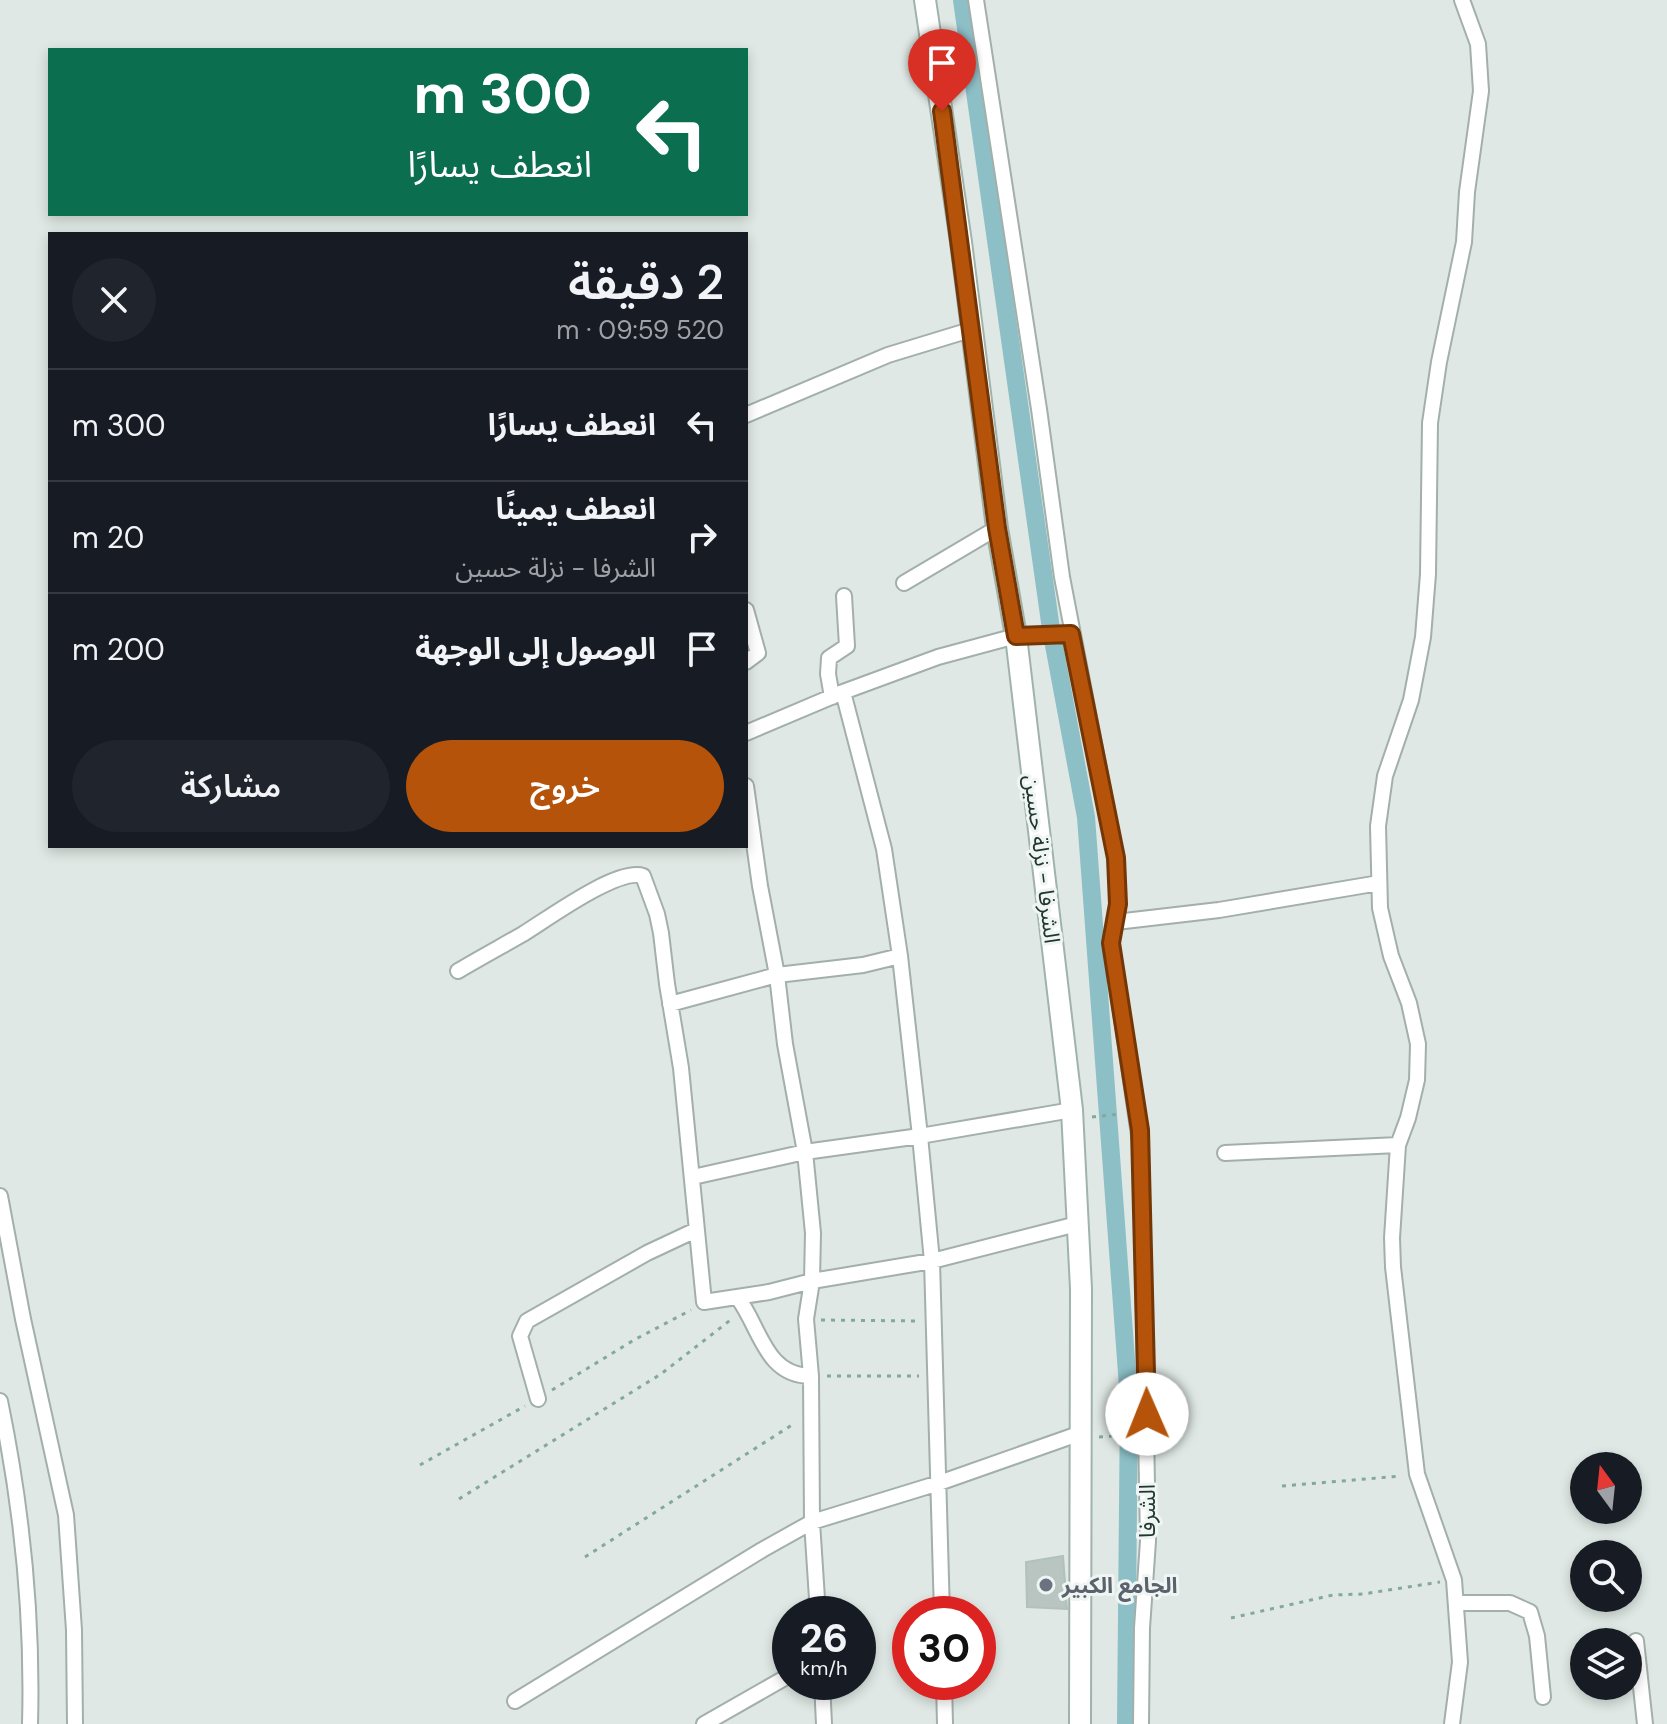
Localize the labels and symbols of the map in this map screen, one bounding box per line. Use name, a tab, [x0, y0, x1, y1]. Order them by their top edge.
pin	[908, 29, 976, 111]
street label: الشرفا - نزلة حسين	[1017, 773, 1067, 945]
position arrow	[1105, 1372, 1189, 1456]
north arrow	[1570, 1452, 1642, 1524]
street label: الشرفا	[1133, 1484, 1162, 1538]
place label: الجامع الكبير	[1061, 1571, 1178, 1602]
marker: الجامع الكبير	[1037, 1576, 1055, 1594]
speed limit sign: 30	[892, 1596, 996, 1700]

